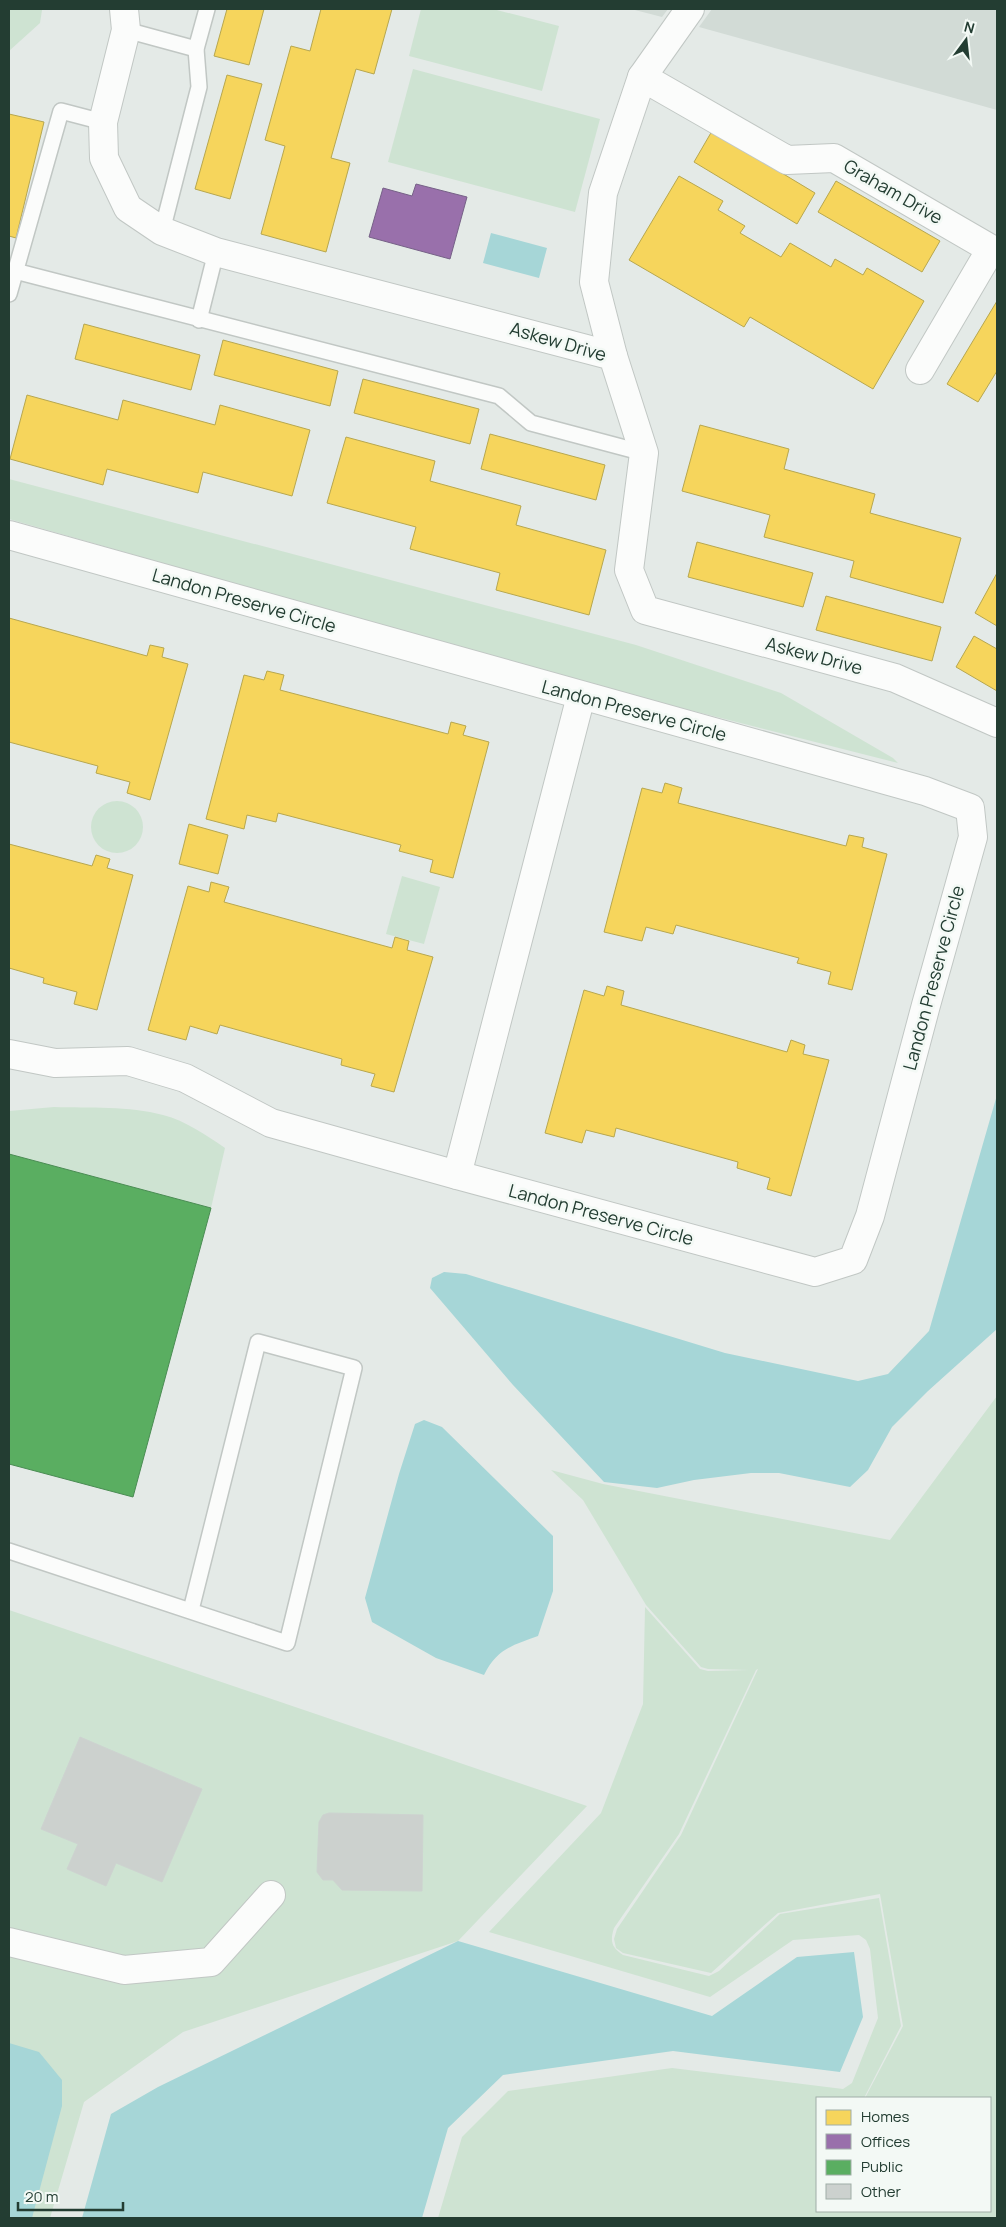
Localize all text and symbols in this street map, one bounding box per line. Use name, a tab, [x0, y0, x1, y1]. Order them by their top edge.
north arrow	[941, 15, 991, 65]
text: N	[962, 16, 977, 37]
street label: Graham Drive	[840, 153, 947, 229]
street label: Askew Drive	[507, 316, 609, 366]
street label: Landon Preserve Circle	[149, 562, 339, 638]
street label: Askew Drive	[763, 631, 865, 679]
street label: Landon Preserve Circle	[539, 674, 729, 746]
street label: Landon Preserve Circle	[897, 883, 969, 1073]
street label: Landon Preserve Circle	[506, 1178, 696, 1250]
legend	[816, 2097, 991, 2212]
text: Homes	[861, 2106, 910, 2127]
text: Offices	[861, 2131, 910, 2152]
text: Public	[861, 2156, 903, 2177]
scale bar	[18, 2180, 122, 2212]
text: Other	[861, 2181, 902, 2202]
text: 20 m	[25, 2186, 58, 2207]

